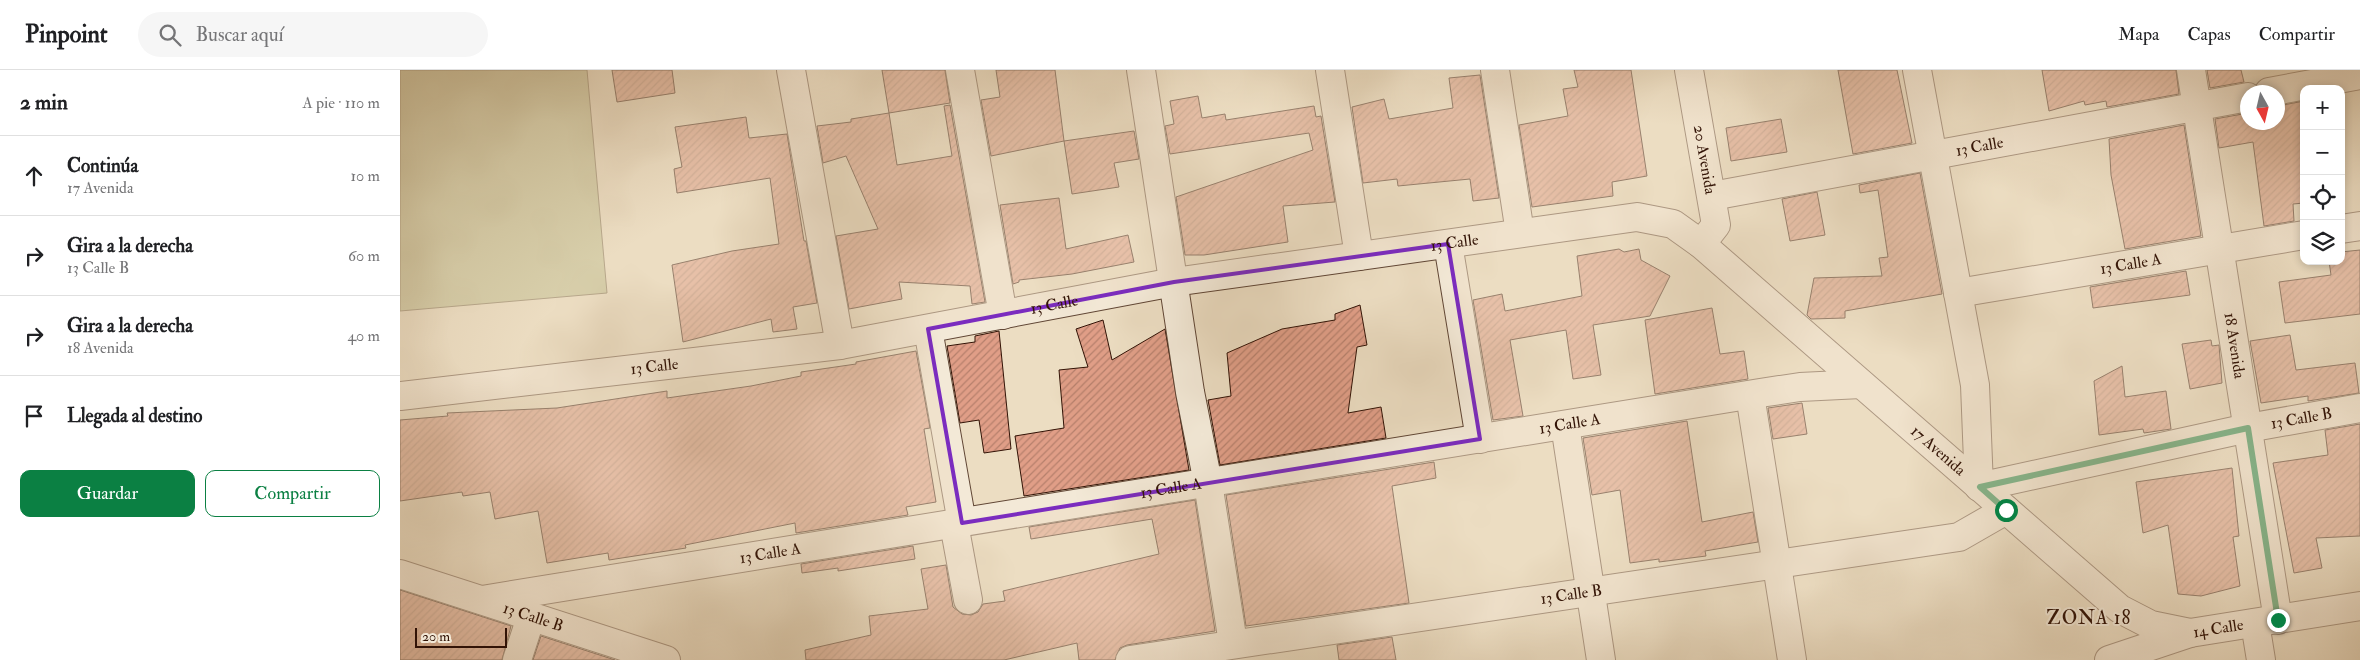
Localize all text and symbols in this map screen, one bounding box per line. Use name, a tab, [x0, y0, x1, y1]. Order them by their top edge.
search box	[138, 12, 488, 57]
text: Pinpoint	[25, 19, 108, 50]
icon: search	[156, 21, 184, 49]
text: Buscar aquí	[196, 23, 284, 47]
text: Mapa	[2118, 23, 2160, 46]
text: Capas	[2188, 23, 2231, 46]
text: Compartir	[2259, 23, 2335, 46]
north arrow	[2240, 85, 2285, 130]
map controls	[2300, 85, 2345, 265]
button: +	[2300, 85, 2345, 130]
text: 2 min	[20, 89, 68, 116]
text: A pie · 110 m	[302, 93, 380, 113]
street label: 20 Avenida	[1689, 124, 1721, 196]
button: −	[2300, 130, 2345, 175]
street label: 13 Calle	[1954, 132, 2005, 161]
text: Continúa	[67, 154, 138, 178]
icon: ahead	[20, 162, 48, 190]
text: 10 m	[350, 166, 380, 186]
button: locate	[2300, 175, 2345, 220]
text: 17 Avenida	[67, 178, 134, 198]
button: layers	[2300, 220, 2345, 265]
street label: 13 Calle	[1429, 229, 1480, 256]
text: Gira a la derecha	[67, 234, 193, 258]
icon: right	[20, 242, 48, 270]
text: 60 m	[348, 246, 380, 266]
street label: 13 Calle A	[2098, 249, 2163, 279]
text: 13 Calle B	[67, 258, 129, 278]
street label: 13 Calle	[1029, 290, 1080, 319]
street label: 18 Avenida	[2219, 311, 2250, 381]
text: Gira a la derecha	[67, 314, 193, 338]
icon: right	[20, 322, 48, 350]
text: 40 m	[347, 326, 380, 346]
text: 18 Avenida	[67, 338, 134, 358]
street label: 13 Calle	[629, 354, 680, 379]
icon: arrive	[20, 402, 48, 430]
street label: 13 Calle B	[2269, 403, 2334, 434]
text: Llegada al destino	[67, 404, 202, 428]
street label: 13 Calle A	[1538, 409, 1602, 439]
street label: 17 Avenida	[1907, 421, 1970, 480]
button: Guardar	[20, 470, 195, 517]
button: Compartir	[205, 470, 380, 517]
street label: 13 Calle A	[1139, 474, 1203, 503]
route start	[1995, 499, 2018, 522]
street label: 13 Calle A	[738, 538, 802, 568]
street label: 13 Calle B	[1539, 580, 1603, 609]
street label: 13 Calle B	[501, 598, 566, 636]
district label: ZONA 18	[2047, 606, 2131, 630]
route end	[2267, 609, 2290, 632]
street label: 14 Calle	[2192, 615, 2245, 642]
scale bar	[415, 625, 508, 648]
text: 20 m	[422, 628, 450, 645]

